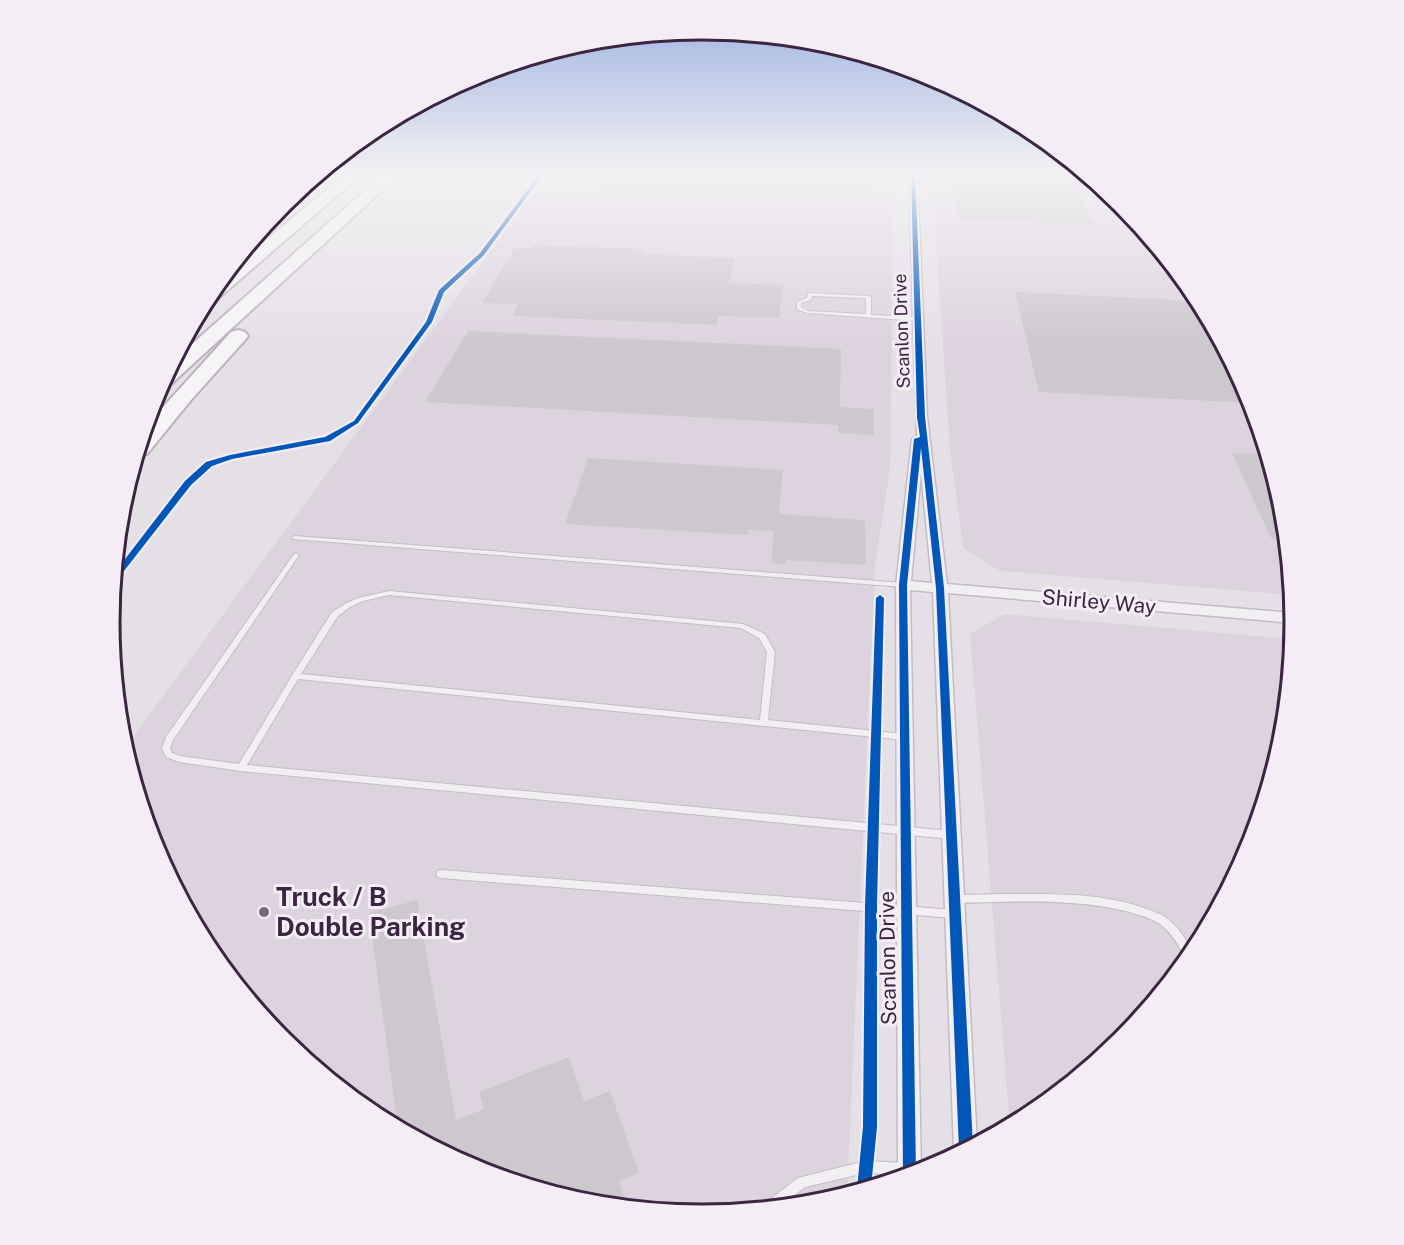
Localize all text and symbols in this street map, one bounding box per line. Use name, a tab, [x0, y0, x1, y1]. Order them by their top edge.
street label: Scanlon Drive	[889, 273, 914, 389]
street label: Shirley Way	[1041, 584, 1157, 619]
place label: Truck / B Double Parking	[276, 881, 465, 942]
street label: Scanlon Drive	[874, 891, 901, 1025]
marker: Truck / B Double Parking	[257, 905, 271, 919]

